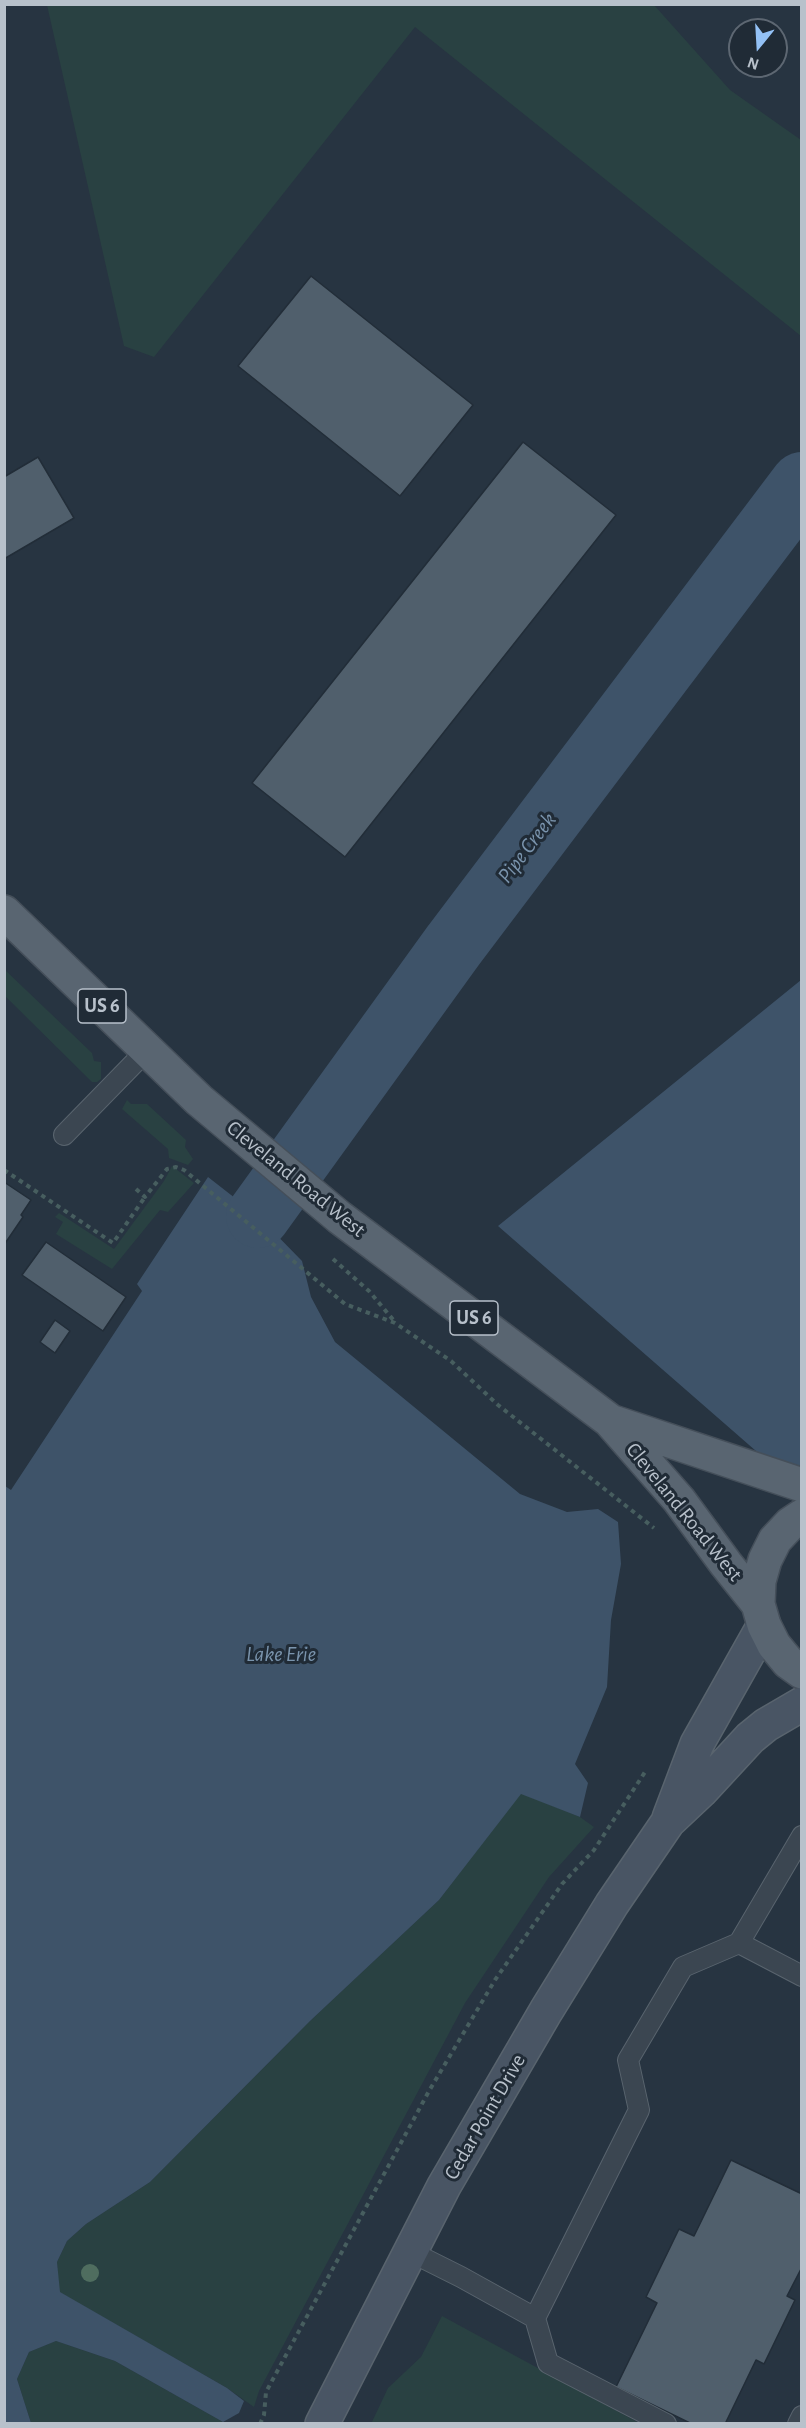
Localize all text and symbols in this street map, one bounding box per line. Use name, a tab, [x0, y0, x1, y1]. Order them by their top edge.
north arrow	[728, 18, 788, 78]
text: N	[745, 54, 761, 73]
water label: Pipe Creek	[492, 808, 562, 888]
road number: US 6	[78, 989, 126, 1023]
street label: Cleveland Road West	[222, 1115, 370, 1243]
road number: US 6	[450, 1301, 498, 1335]
street label: Cleveland Road West	[620, 1438, 748, 1586]
water label: Lake Erie	[246, 1641, 316, 1667]
street label: Cedar Point Drive	[439, 2050, 531, 2184]

